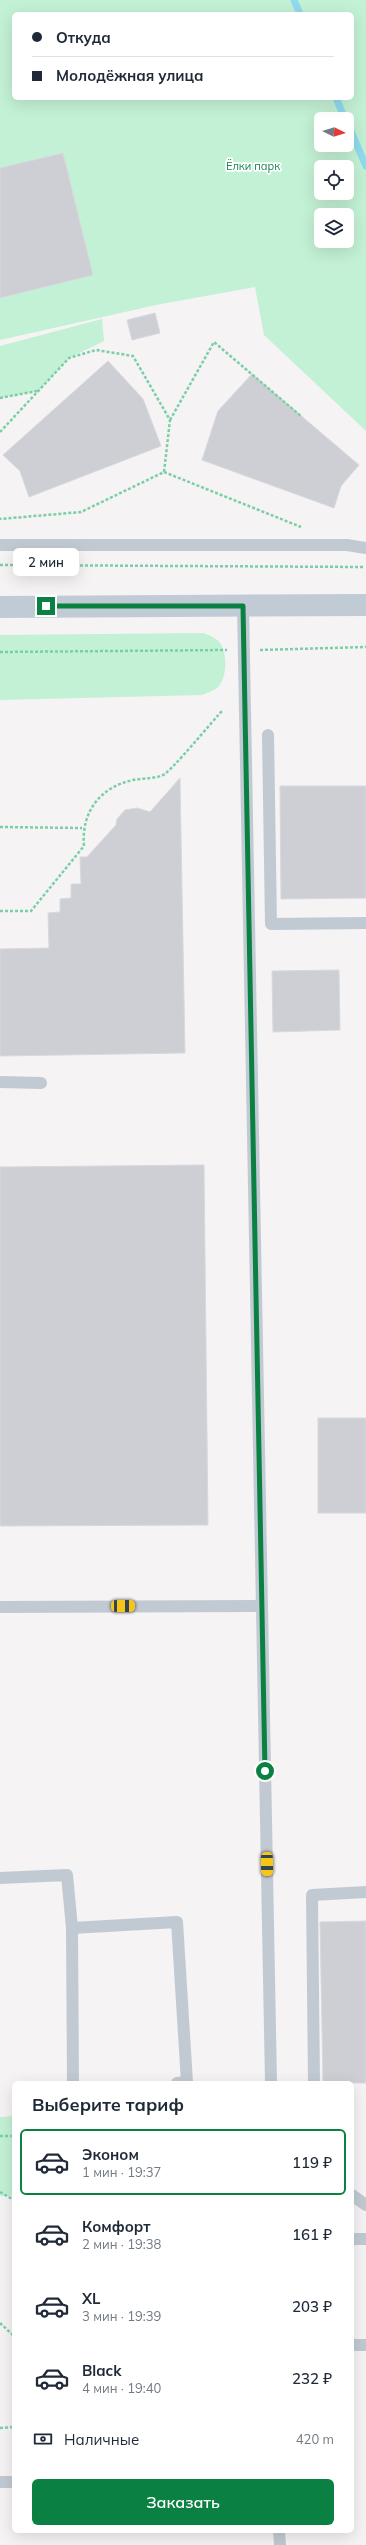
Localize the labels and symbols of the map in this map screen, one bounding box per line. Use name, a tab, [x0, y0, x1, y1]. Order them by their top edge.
north arrow	[314, 112, 354, 152]
park label: Ёлки парк	[226, 159, 280, 173]
callout: 2 мин	[13, 548, 79, 576]
route end	[37, 597, 55, 615]
car	[111, 1600, 135, 1612]
route start	[256, 1762, 274, 1780]
car	[261, 1852, 273, 1876]

